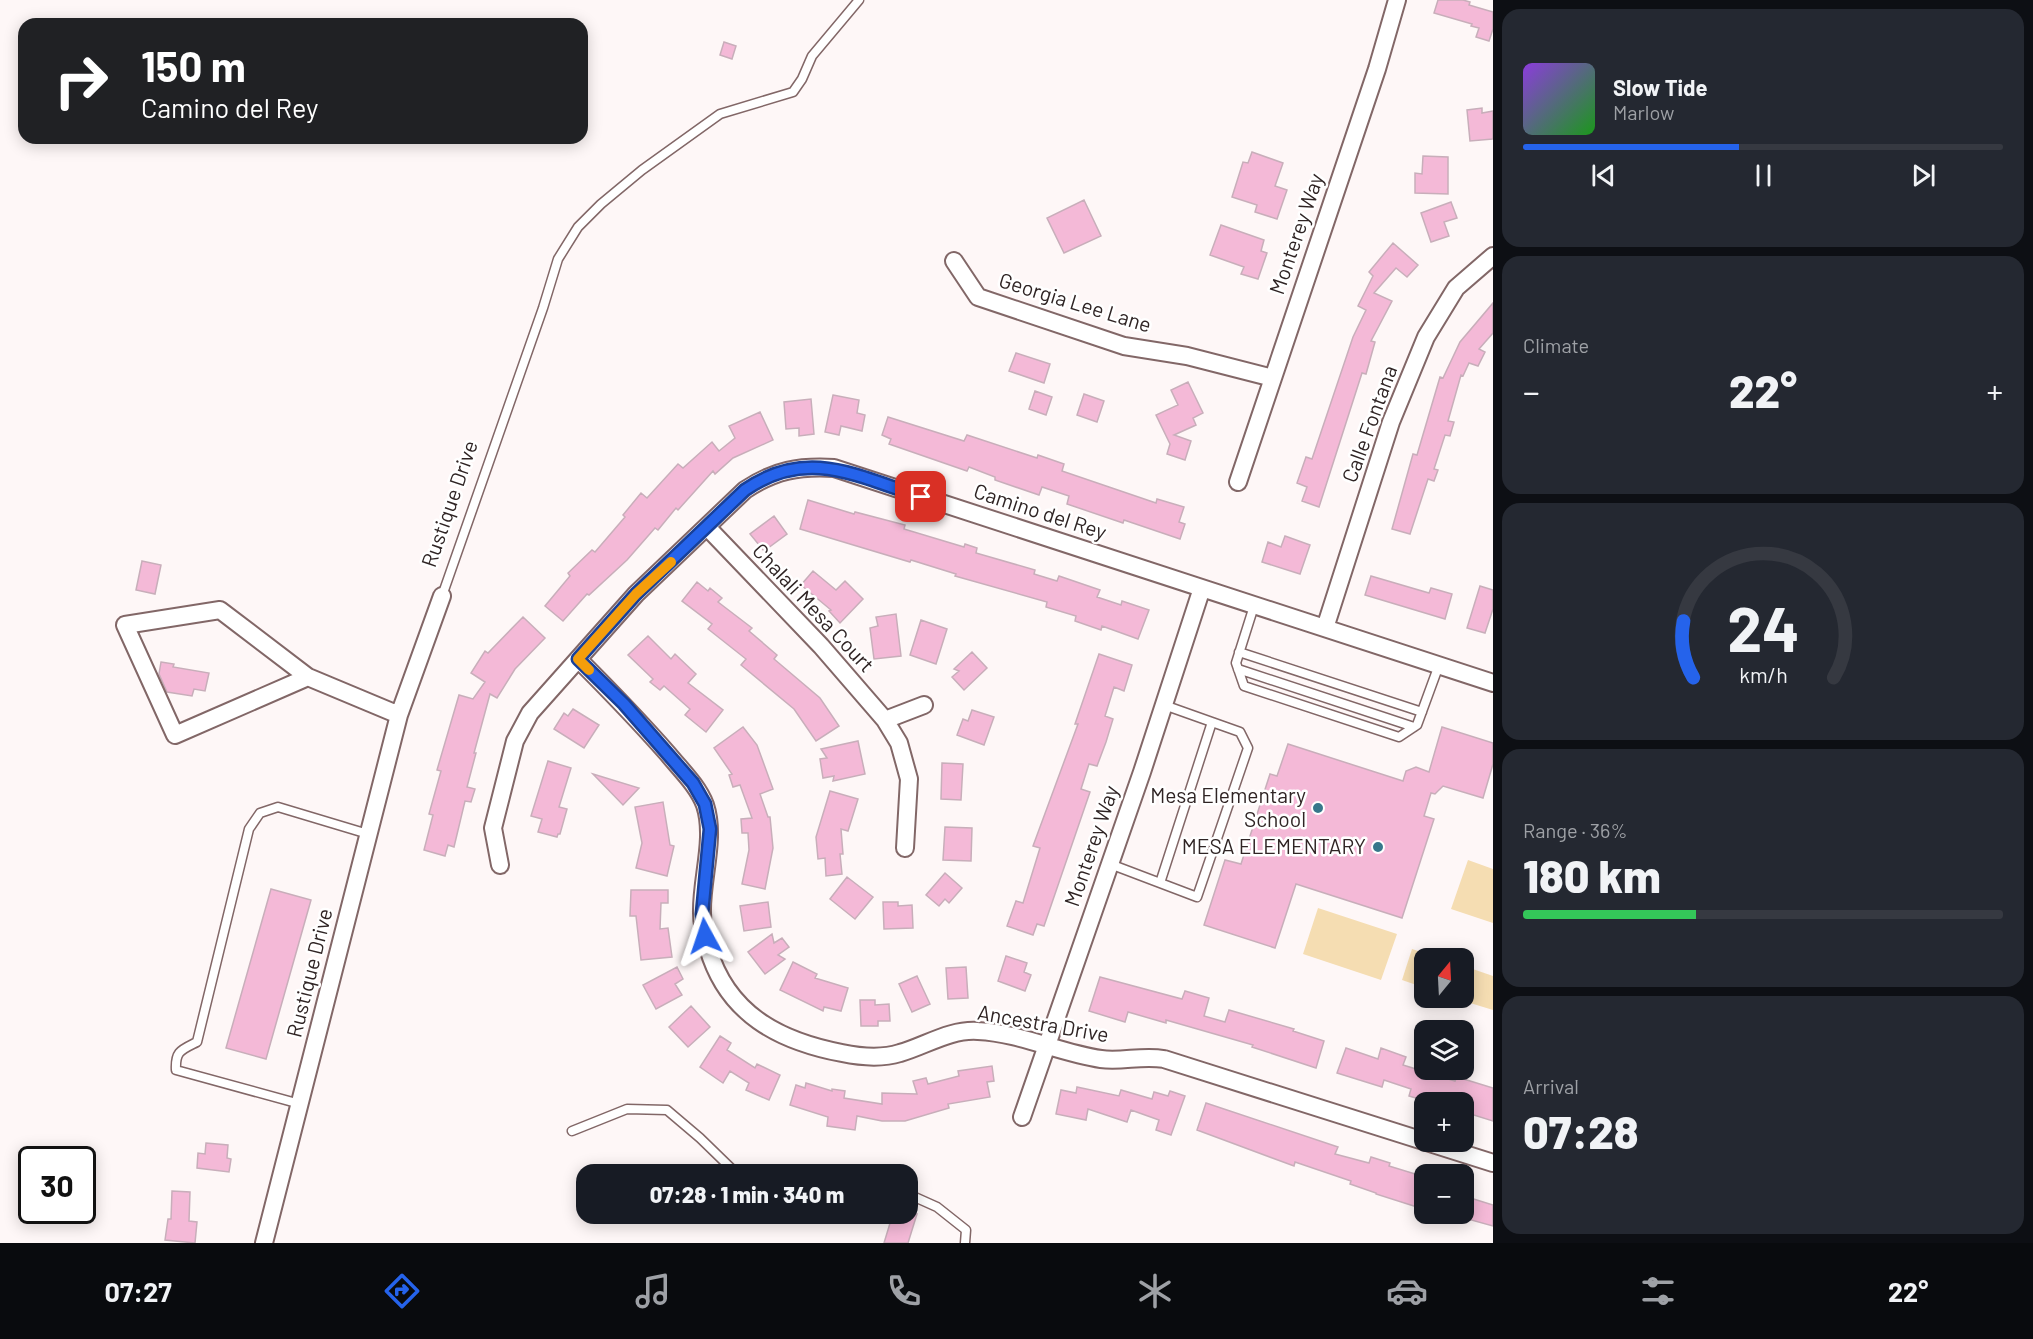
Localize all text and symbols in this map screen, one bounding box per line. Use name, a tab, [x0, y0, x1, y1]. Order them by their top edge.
text: 150 m	[141, 40, 246, 90]
icon: right	[42, 42, 120, 120]
text: Slow Tide	[1613, 74, 1708, 100]
text: Camino del Rey	[141, 91, 318, 123]
text: Marlow	[1613, 100, 1674, 124]
icon: previous	[1587, 159, 1620, 192]
icon: pause	[1747, 159, 1780, 192]
icon: next	[1907, 159, 1940, 192]
street label: Monterey Way	[1263, 169, 1328, 297]
street label: Georgia Lee Lane	[996, 267, 1155, 337]
text: Climate	[1523, 333, 1589, 357]
street label: Calle Fontana	[1336, 362, 1401, 485]
text: 22°	[1729, 363, 1797, 417]
text: −	[1523, 371, 1540, 411]
text: +	[1986, 371, 2003, 411]
street label: Rustique Drive	[415, 437, 482, 570]
pin	[895, 471, 946, 522]
street label: Camino del Rey	[971, 477, 1110, 544]
icon: arrive	[904, 480, 937, 513]
street label: Chalali Mesa Court	[748, 537, 880, 677]
text: 24	[1727, 591, 1799, 665]
text: km/h	[1739, 663, 1787, 688]
street label: Monterey Way	[1058, 781, 1123, 909]
place label: Mesa Elementary School	[1150, 782, 1306, 831]
marker: Mesa Elementary School	[1311, 801, 1325, 815]
text: Range · 36%	[1523, 818, 1627, 842]
place label: MESA ELEMENTARY	[1182, 833, 1366, 858]
marker: MESA ELEMENTARY	[1371, 840, 1385, 854]
text: 180 km	[1523, 848, 1661, 902]
position arrow	[673, 904, 737, 968]
street label: Rustique Drive	[280, 905, 337, 1040]
north arrow	[1414, 948, 1474, 1008]
map controls	[1414, 948, 1474, 1224]
street label: Ancestra Drive	[976, 999, 1111, 1046]
button: layers	[1414, 1020, 1474, 1080]
text: Arrival	[1523, 1074, 1579, 1098]
button: +	[1414, 1092, 1474, 1152]
text: 07:28	[1523, 1104, 1638, 1158]
speed limit sign: 30	[18, 1146, 96, 1224]
button: −	[1414, 1164, 1474, 1224]
text: 07:28 · 1 min · 340 m	[650, 1181, 844, 1207]
icon: directions	[381, 1270, 423, 1312]
icon: music	[632, 1270, 674, 1312]
icon: phone	[883, 1270, 925, 1312]
icon: climate	[1134, 1270, 1176, 1312]
icon: car	[1386, 1270, 1428, 1312]
icon: filters	[1637, 1270, 1679, 1312]
text: 07:27	[105, 1275, 172, 1307]
text: 22°	[1888, 1275, 1928, 1307]

